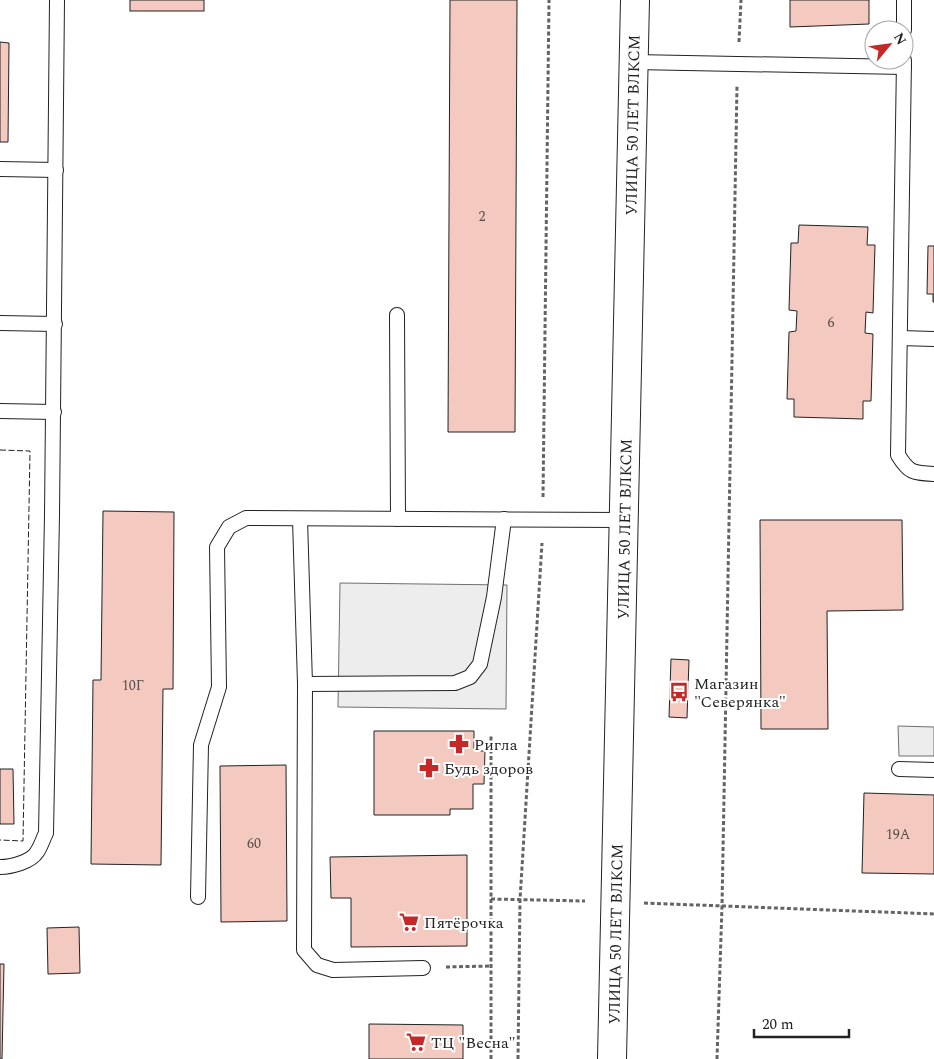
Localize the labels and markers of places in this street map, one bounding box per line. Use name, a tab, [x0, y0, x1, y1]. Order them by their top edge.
place label: Магазин "Северянка"	[694, 672, 786, 714]
bus stop icon: Магазин "Северянка"	[668, 681, 690, 703]
pharmacy icon: Ригла	[448, 733, 470, 755]
place label: Ригла	[474, 733, 518, 757]
pharmacy icon: Будь здоров	[418, 757, 440, 779]
place label: Будь здоров	[444, 757, 533, 781]
supermarket icon: Пятёрочка	[398, 911, 420, 933]
place label: Пятёрочка	[424, 911, 504, 935]
supermarket icon: ТЦ "Весна"	[405, 1031, 427, 1053]
place label: ТЦ "Весна"	[431, 1031, 516, 1055]

